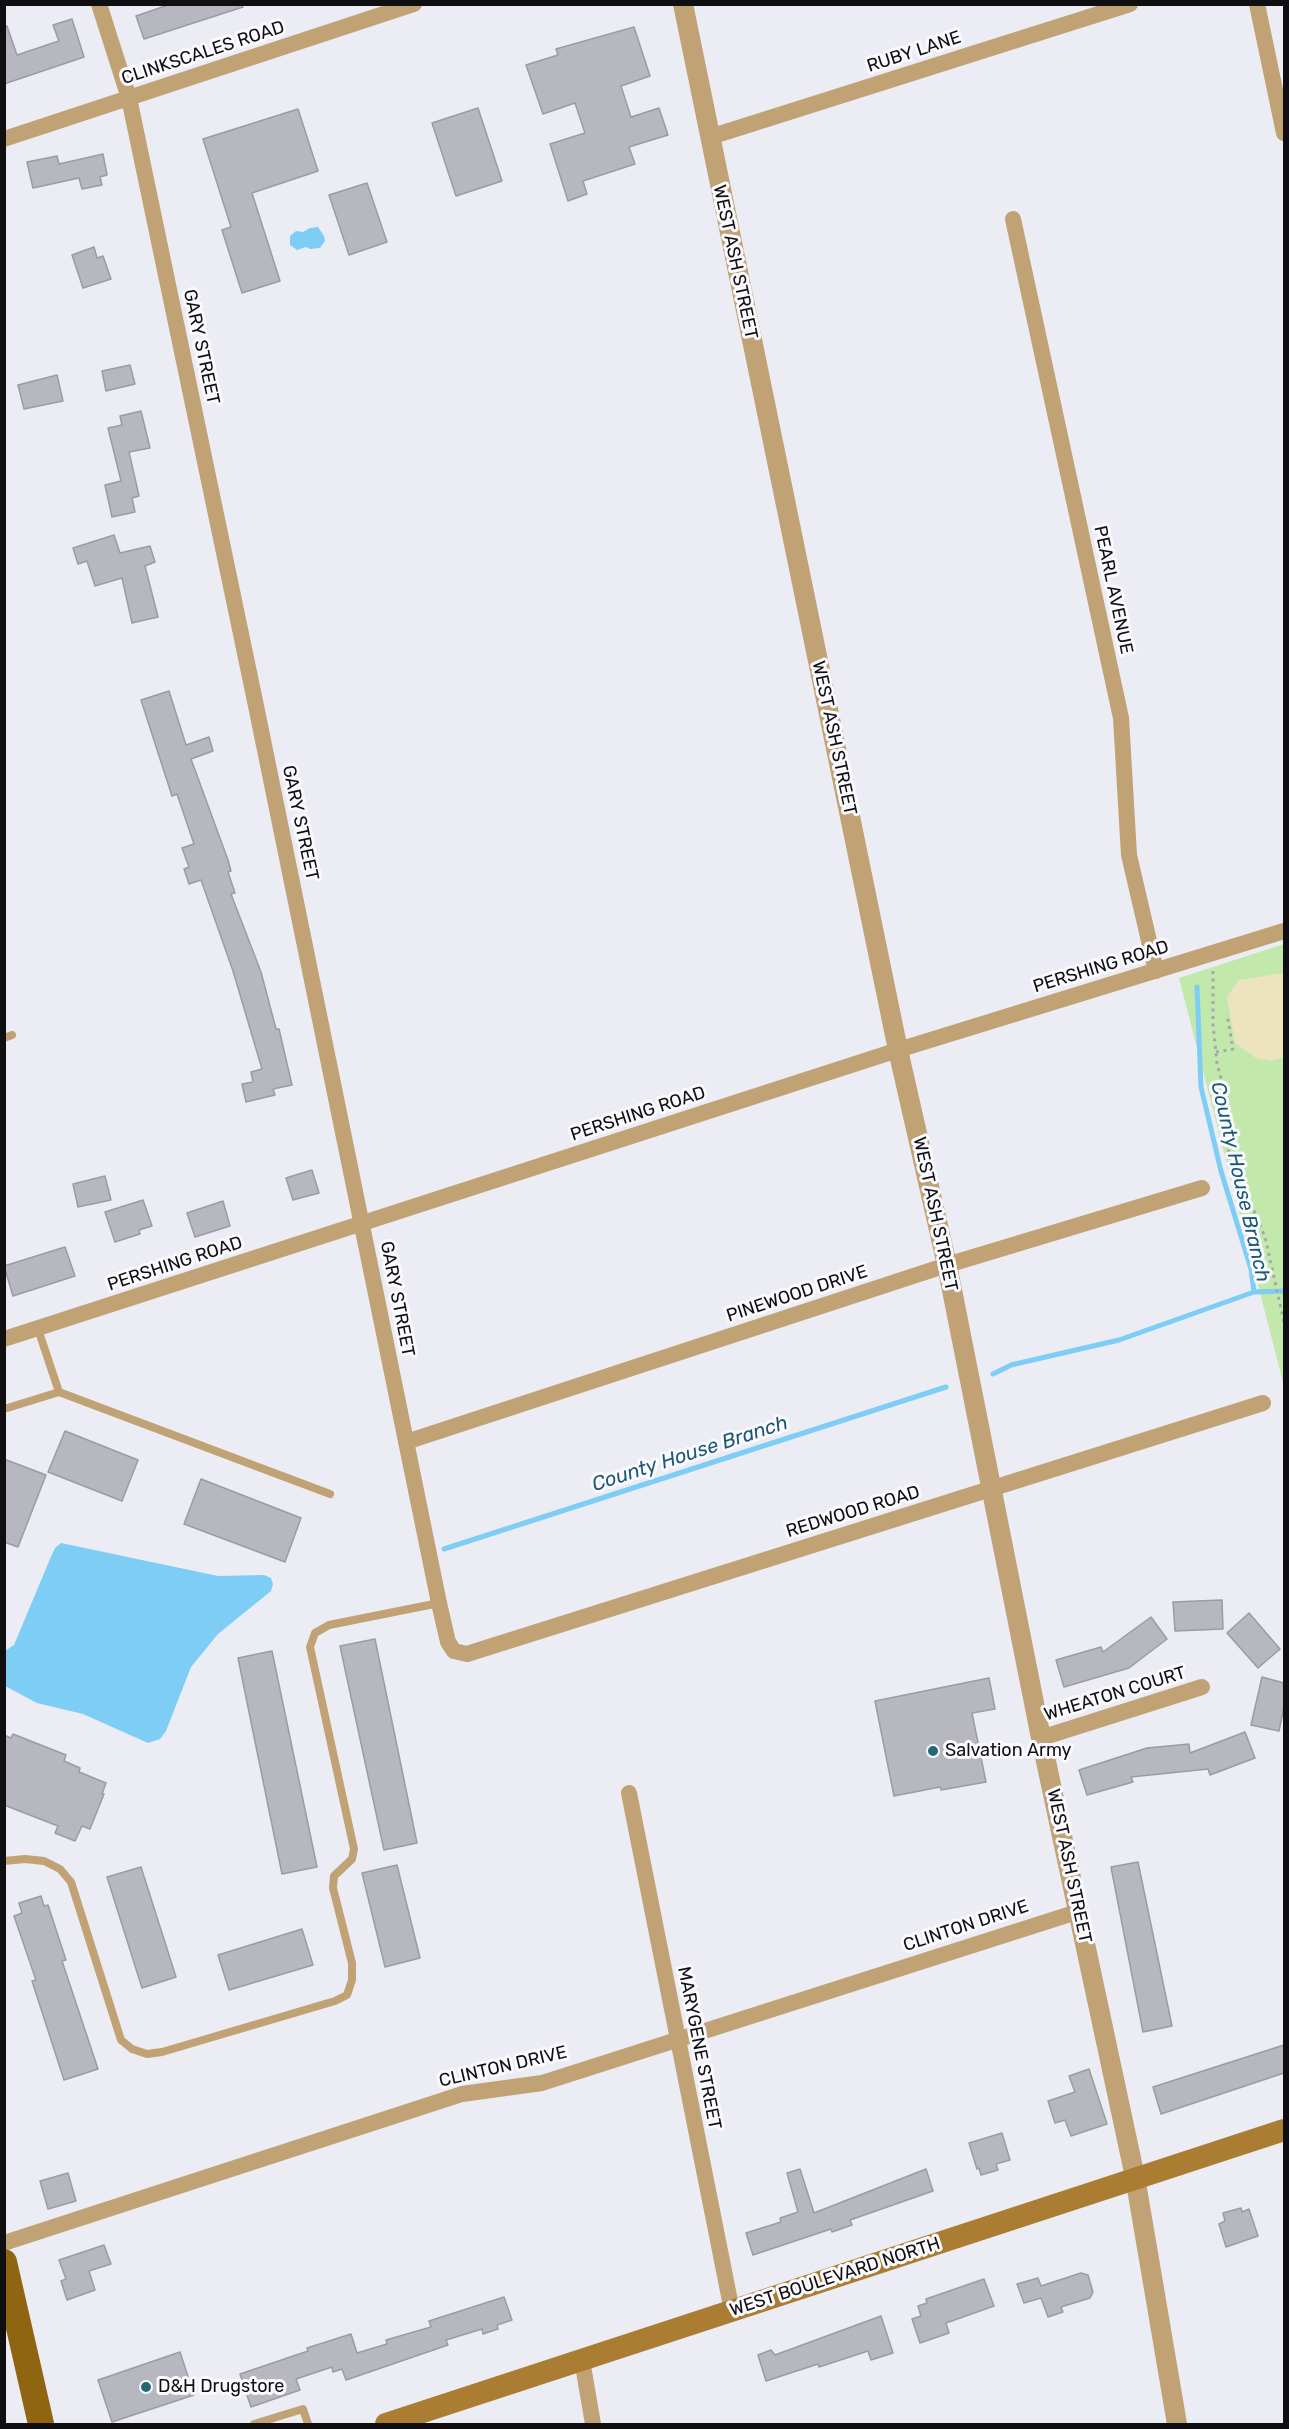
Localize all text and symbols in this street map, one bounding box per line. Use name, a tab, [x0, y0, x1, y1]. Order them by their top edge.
street label: CLINKSCALES ROAD	[119, 16, 287, 90]
street label: RUBY LANE	[864, 27, 964, 77]
street label: WEST ASH STREET	[708, 183, 762, 341]
street label: GARY STREET	[178, 288, 224, 406]
street label: PEARL AVENUE	[1089, 524, 1137, 656]
street label: WEST ASH STREET	[807, 659, 861, 817]
street label: GARY STREET	[277, 764, 323, 882]
street label: PERSHING ROAD	[1031, 936, 1171, 998]
water label: County House Branch	[1205, 1080, 1275, 1284]
street label: PERSHING ROAD	[568, 1082, 708, 1146]
street label: WEST ASH STREET	[908, 1135, 962, 1293]
street label: PERSHING ROAD	[105, 1232, 245, 1296]
street label: GARY STREET	[375, 1240, 419, 1358]
street label: PINEWOOD DRIVE	[724, 1261, 870, 1327]
water label: County House Branch	[589, 1411, 791, 1497]
street label: REDWOOD ROAD	[784, 1481, 922, 1543]
street label: WHEATON COURT	[1042, 1662, 1188, 1726]
place label: Salvation Army	[945, 1740, 1072, 1762]
marker: Salvation Army	[926, 1744, 940, 1758]
street label: WEST ASH STREET	[1042, 1787, 1096, 1945]
street label: CLINTON DRIVE	[901, 1896, 1031, 1956]
street label: MARYGENE STREET	[673, 1965, 725, 2131]
street label: CLINTON DRIVE	[437, 2042, 569, 2092]
street label: WEST BOULEVARD NORTH	[727, 2233, 943, 2321]
place label: D&H Drugstore	[158, 2376, 284, 2398]
marker: D&H Drugstore	[139, 2380, 153, 2394]

